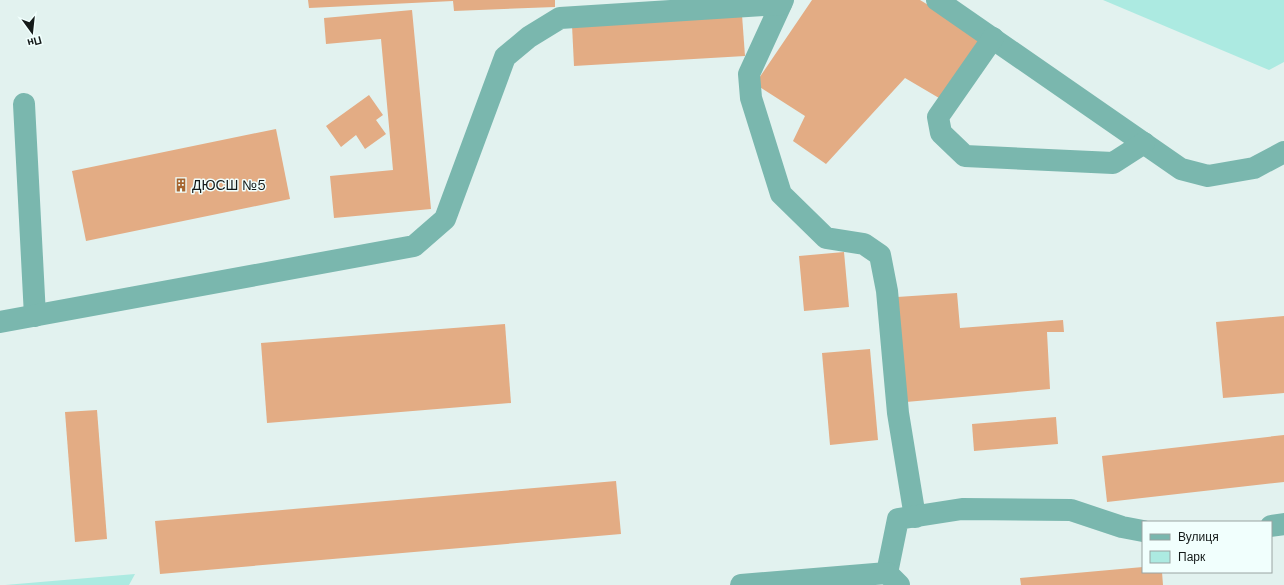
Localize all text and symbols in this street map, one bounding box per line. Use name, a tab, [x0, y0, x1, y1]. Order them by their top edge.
north arrow	[12, 12, 52, 52]
text: Пн	[26, 33, 43, 50]
place label: ДЮСШ №5	[192, 176, 266, 194]
building icon: ДЮСШ №5	[173, 177, 189, 193]
legend	[1142, 521, 1272, 573]
text: Вулиця	[1178, 529, 1219, 545]
text: Парк	[1178, 549, 1206, 565]

